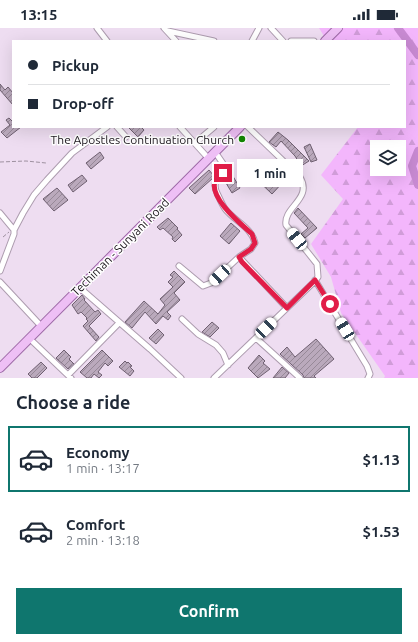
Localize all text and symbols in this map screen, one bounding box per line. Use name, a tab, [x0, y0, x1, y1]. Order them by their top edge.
text: 13:15	[20, 6, 58, 23]
text: Pickup	[52, 57, 99, 74]
text: Drop-off	[52, 95, 114, 112]
place label: The Apostles Continuation Church	[51, 133, 234, 146]
marker: The Apostles Continuation Church	[237, 134, 247, 144]
map controls	[370, 140, 406, 176]
button: layers	[370, 140, 406, 176]
callout: 1 min	[237, 159, 303, 187]
route end	[214, 164, 232, 182]
text: 1 min	[254, 166, 286, 180]
street label: Techiman - Sunyani Road	[69, 196, 171, 298]
car	[285, 226, 309, 252]
car	[207, 262, 233, 288]
route start	[321, 295, 339, 313]
car	[253, 315, 279, 341]
car	[334, 316, 356, 342]
text: Choose a ride	[16, 392, 130, 412]
icon: car	[18, 441, 54, 477]
text: Economy	[66, 444, 130, 461]
text: $1.13	[362, 451, 400, 468]
text: 1 min · 13:17	[66, 461, 140, 475]
icon: car	[18, 513, 54, 549]
text: Comfort	[66, 516, 125, 533]
text: $1.53	[362, 523, 400, 540]
text: 2 min · 13:18	[66, 533, 140, 547]
button: Confirm	[16, 588, 402, 634]

